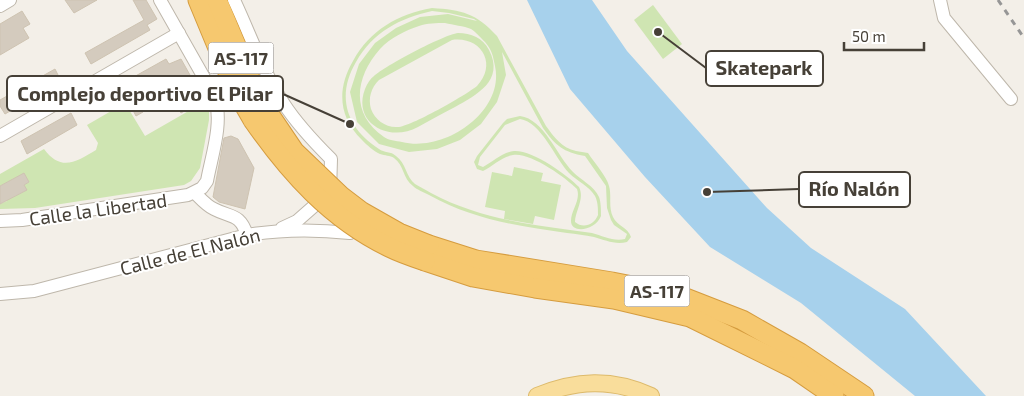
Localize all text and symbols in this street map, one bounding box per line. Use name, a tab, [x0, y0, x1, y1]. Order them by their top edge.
scale bar	[844, 20, 924, 52]
text: 50 m	[852, 27, 886, 45]
road number: AS-117	[208, 42, 274, 74]
callout: Skatepark	[706, 51, 823, 86]
text: Skatepark	[716, 55, 813, 79]
callout: Complejo deportivo El Pilar	[7, 76, 283, 111]
text: Complejo deportivo El Pilar	[17, 81, 273, 105]
callout: Río Nalón	[799, 172, 910, 207]
text: Río Nalón	[809, 176, 899, 200]
street label: Calle la Libertad	[28, 188, 168, 230]
street label: Calle de El Nalón	[118, 222, 262, 280]
road number: AS-117	[624, 276, 690, 306]

